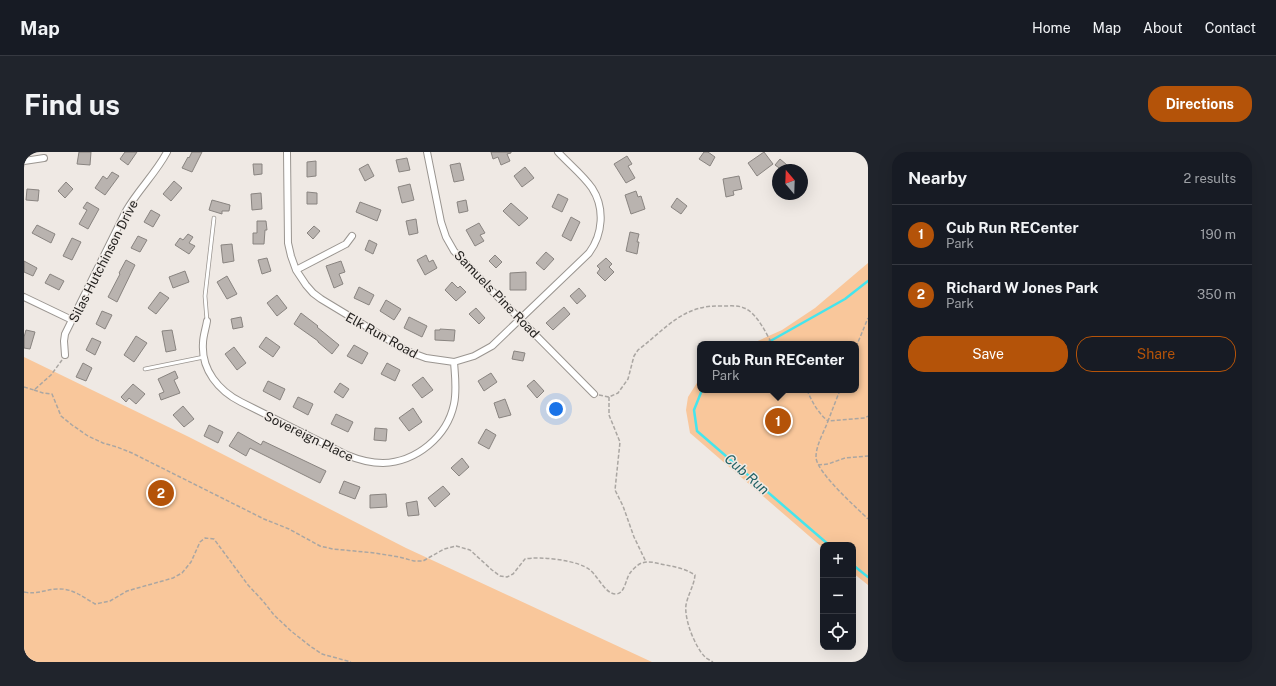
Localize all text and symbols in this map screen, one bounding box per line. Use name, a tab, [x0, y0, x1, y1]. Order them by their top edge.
text: Map	[20, 17, 60, 39]
text: Home	[1032, 20, 1071, 36]
text: Map	[1093, 20, 1121, 36]
text: About	[1143, 20, 1183, 36]
text: Contact	[1205, 20, 1256, 36]
button: Directions	[1148, 86, 1252, 122]
text: Find us	[24, 88, 120, 121]
north arrow	[772, 164, 808, 200]
text: Nearby	[908, 168, 967, 188]
text: 2 results	[1184, 171, 1236, 186]
street label: Silas Hutchinson Drive	[66, 197, 141, 325]
text: Cub Run RECenter	[946, 219, 1079, 236]
text: 1	[918, 227, 924, 242]
text: 190 m	[1200, 227, 1236, 242]
text: Park	[946, 236, 974, 251]
street label: Samuels Pine Road	[451, 247, 542, 341]
text: Richard W Jones Park	[946, 279, 1099, 296]
text: 2	[917, 287, 925, 302]
text: 350 m	[1197, 287, 1236, 302]
text: Park	[946, 296, 974, 311]
street label: Elk Run Road	[343, 309, 420, 361]
button: Save	[908, 336, 1068, 372]
button: Share	[1076, 336, 1236, 372]
popup	[697, 341, 859, 393]
text: Cub Run RECenter	[712, 351, 844, 368]
text: Park	[712, 368, 739, 383]
your location	[546, 399, 566, 419]
pin: 1	[765, 406, 791, 436]
street label: Sovereign Place	[262, 408, 356, 465]
water label: Cub Run	[722, 450, 773, 498]
pin: 2	[148, 478, 174, 508]
map controls	[820, 542, 856, 650]
button: +	[820, 542, 856, 578]
button: −	[820, 578, 856, 614]
button: locate	[820, 614, 856, 650]

